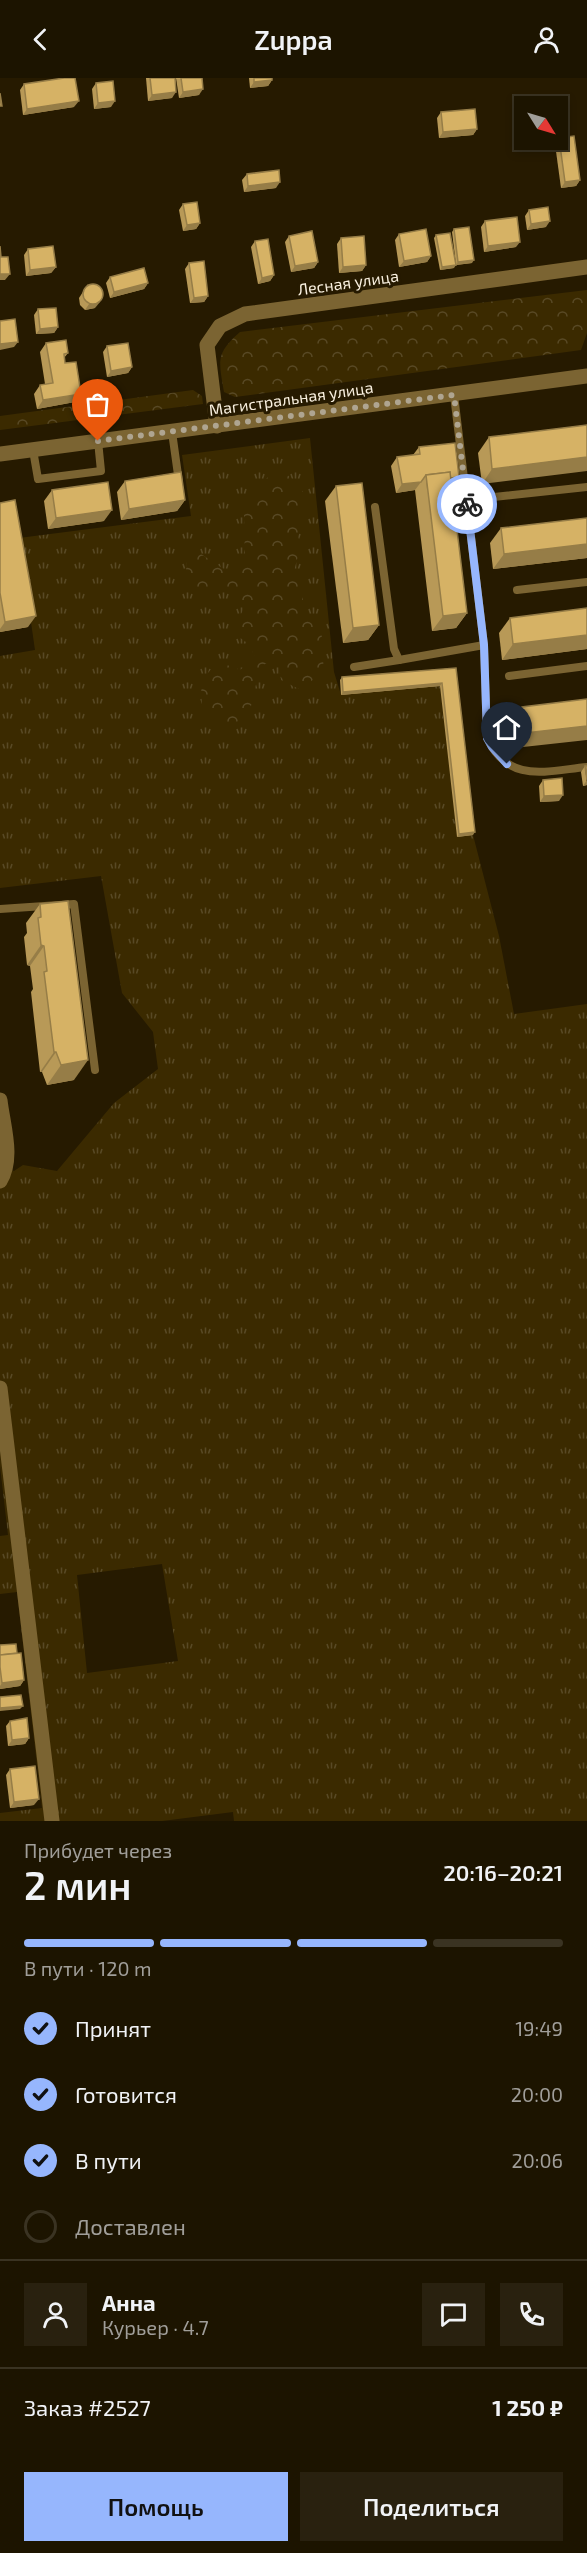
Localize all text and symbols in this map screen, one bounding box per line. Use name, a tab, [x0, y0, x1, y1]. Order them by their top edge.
icon: back	[24, 23, 57, 56]
text: Zuppa	[254, 23, 333, 55]
icon: person	[530, 23, 563, 56]
north arrow	[514, 96, 568, 150]
map controls	[514, 96, 568, 150]
street label: Лесная улица	[296, 265, 400, 299]
street label: Магистральная улица	[208, 377, 375, 420]
pin	[72, 379, 123, 441]
icon: bag	[81, 388, 114, 421]
courier	[437, 474, 497, 534]
icon: bike	[451, 488, 484, 521]
pin	[481, 702, 532, 764]
icon: home	[490, 711, 523, 744]
text: Прибудет через	[24, 1838, 172, 1862]
text: 20:16–20:21	[443, 1859, 563, 1885]
text: 2 мин	[24, 1861, 131, 1908]
text: В пути · 120 m	[24, 1956, 151, 1980]
icon: check	[24, 2012, 57, 2045]
text: Принят	[75, 2015, 151, 2041]
text: 19:49	[515, 2016, 563, 2040]
icon: check	[24, 2078, 57, 2111]
text: Готовится	[75, 2081, 177, 2107]
text: 20:00	[511, 2082, 563, 2106]
icon: check	[24, 2144, 57, 2177]
text: В пути	[75, 2147, 142, 2173]
text: 20:06	[511, 2148, 563, 2172]
text: Доставлен	[75, 2213, 186, 2239]
button: person	[24, 2283, 87, 2346]
button: chat	[422, 2283, 485, 2346]
button: phone	[500, 2283, 563, 2346]
text: Анна	[102, 2289, 156, 2315]
text: Курьер · 4.7	[102, 2315, 209, 2339]
text: Заказ #2527	[24, 2394, 151, 2420]
text: 1 250 ₽	[492, 2394, 563, 2420]
button: Помощь	[24, 2472, 288, 2541]
button: Поделиться	[300, 2472, 563, 2541]

